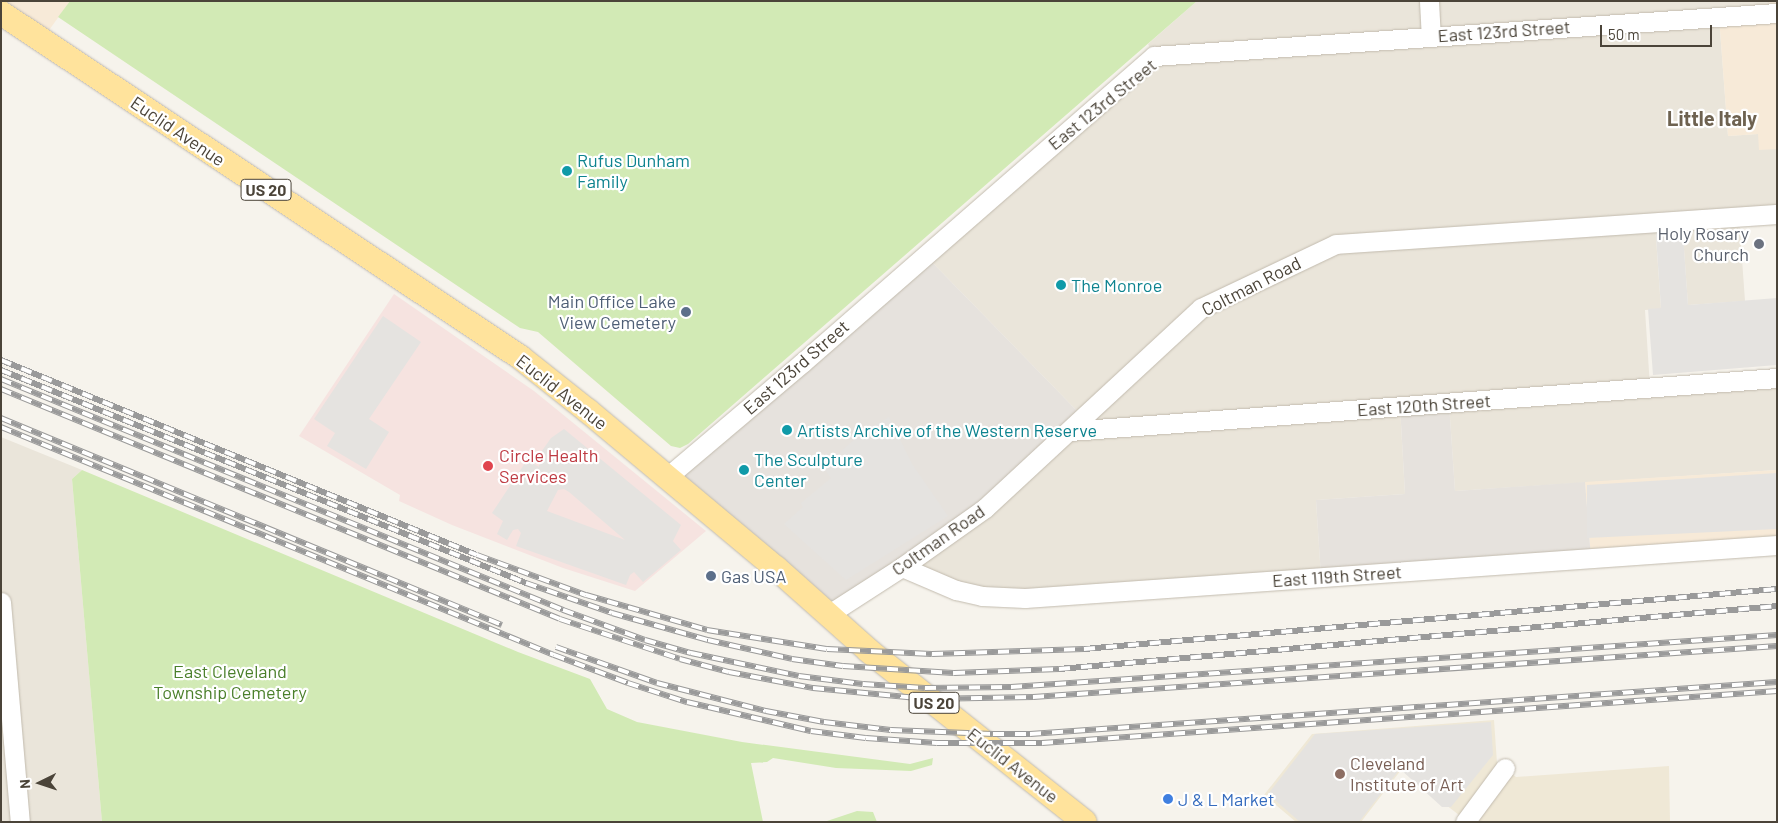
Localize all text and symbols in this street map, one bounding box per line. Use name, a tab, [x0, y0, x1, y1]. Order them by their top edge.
scale bar	[1603, 15, 1716, 47]
street label: East 123rd Street	[1437, 16, 1571, 46]
text: 50 m	[1608, 25, 1640, 43]
street label: East 123rd Street	[1044, 54, 1160, 154]
street label: Euclid Avenue	[127, 91, 229, 171]
district label: Little Italy	[1667, 106, 1757, 130]
place label: Rufus Dunham Family	[577, 150, 690, 192]
marker: Rufus Dunham Family	[561, 165, 573, 177]
road number: US 20	[240, 176, 292, 204]
place label: Holy Rosary Church	[1657, 223, 1749, 266]
marker: Holy Rosary Church	[1753, 238, 1765, 250]
street label: Coltman Road	[1198, 252, 1304, 320]
place label: The Monroe	[1071, 274, 1162, 296]
marker: The Monroe	[1055, 279, 1067, 291]
place label: Main Office Lake View Cemetery	[548, 291, 676, 334]
marker: Main Office Lake View Cemetery	[680, 306, 692, 318]
street label: East 123rd Street	[739, 315, 853, 419]
street label: Euclid Avenue	[512, 350, 612, 434]
street label: East 120th Street	[1356, 390, 1492, 420]
place label: Artists Archive of the Western Reserve	[797, 419, 1097, 441]
marker: Artists Archive of the Western Reserve	[781, 424, 793, 436]
place label: Circle Health Services	[499, 445, 599, 488]
place label: The Sculpture Center	[754, 449, 863, 492]
marker: Circle Health Services	[481, 459, 495, 473]
marker: The Sculpture Center	[738, 464, 750, 476]
street label: Coltman Road	[887, 500, 989, 580]
street label: East 119th Street	[1271, 561, 1403, 591]
place label: Gas USA	[721, 565, 786, 587]
marker: Gas USA	[705, 570, 717, 582]
park label: East Cleveland Township Cemetery	[153, 661, 307, 704]
road number: US 20	[908, 690, 960, 716]
street label: Euclid Avenue	[963, 723, 1063, 807]
place label: Cleveland Institute of Art	[1350, 753, 1464, 796]
north arrow	[15, 758, 65, 808]
marker: Cleveland Institute of Art	[1334, 768, 1346, 780]
text: N	[16, 779, 33, 789]
place label: J & L Market	[1178, 788, 1275, 810]
marker: J & L Market	[1162, 793, 1174, 805]

